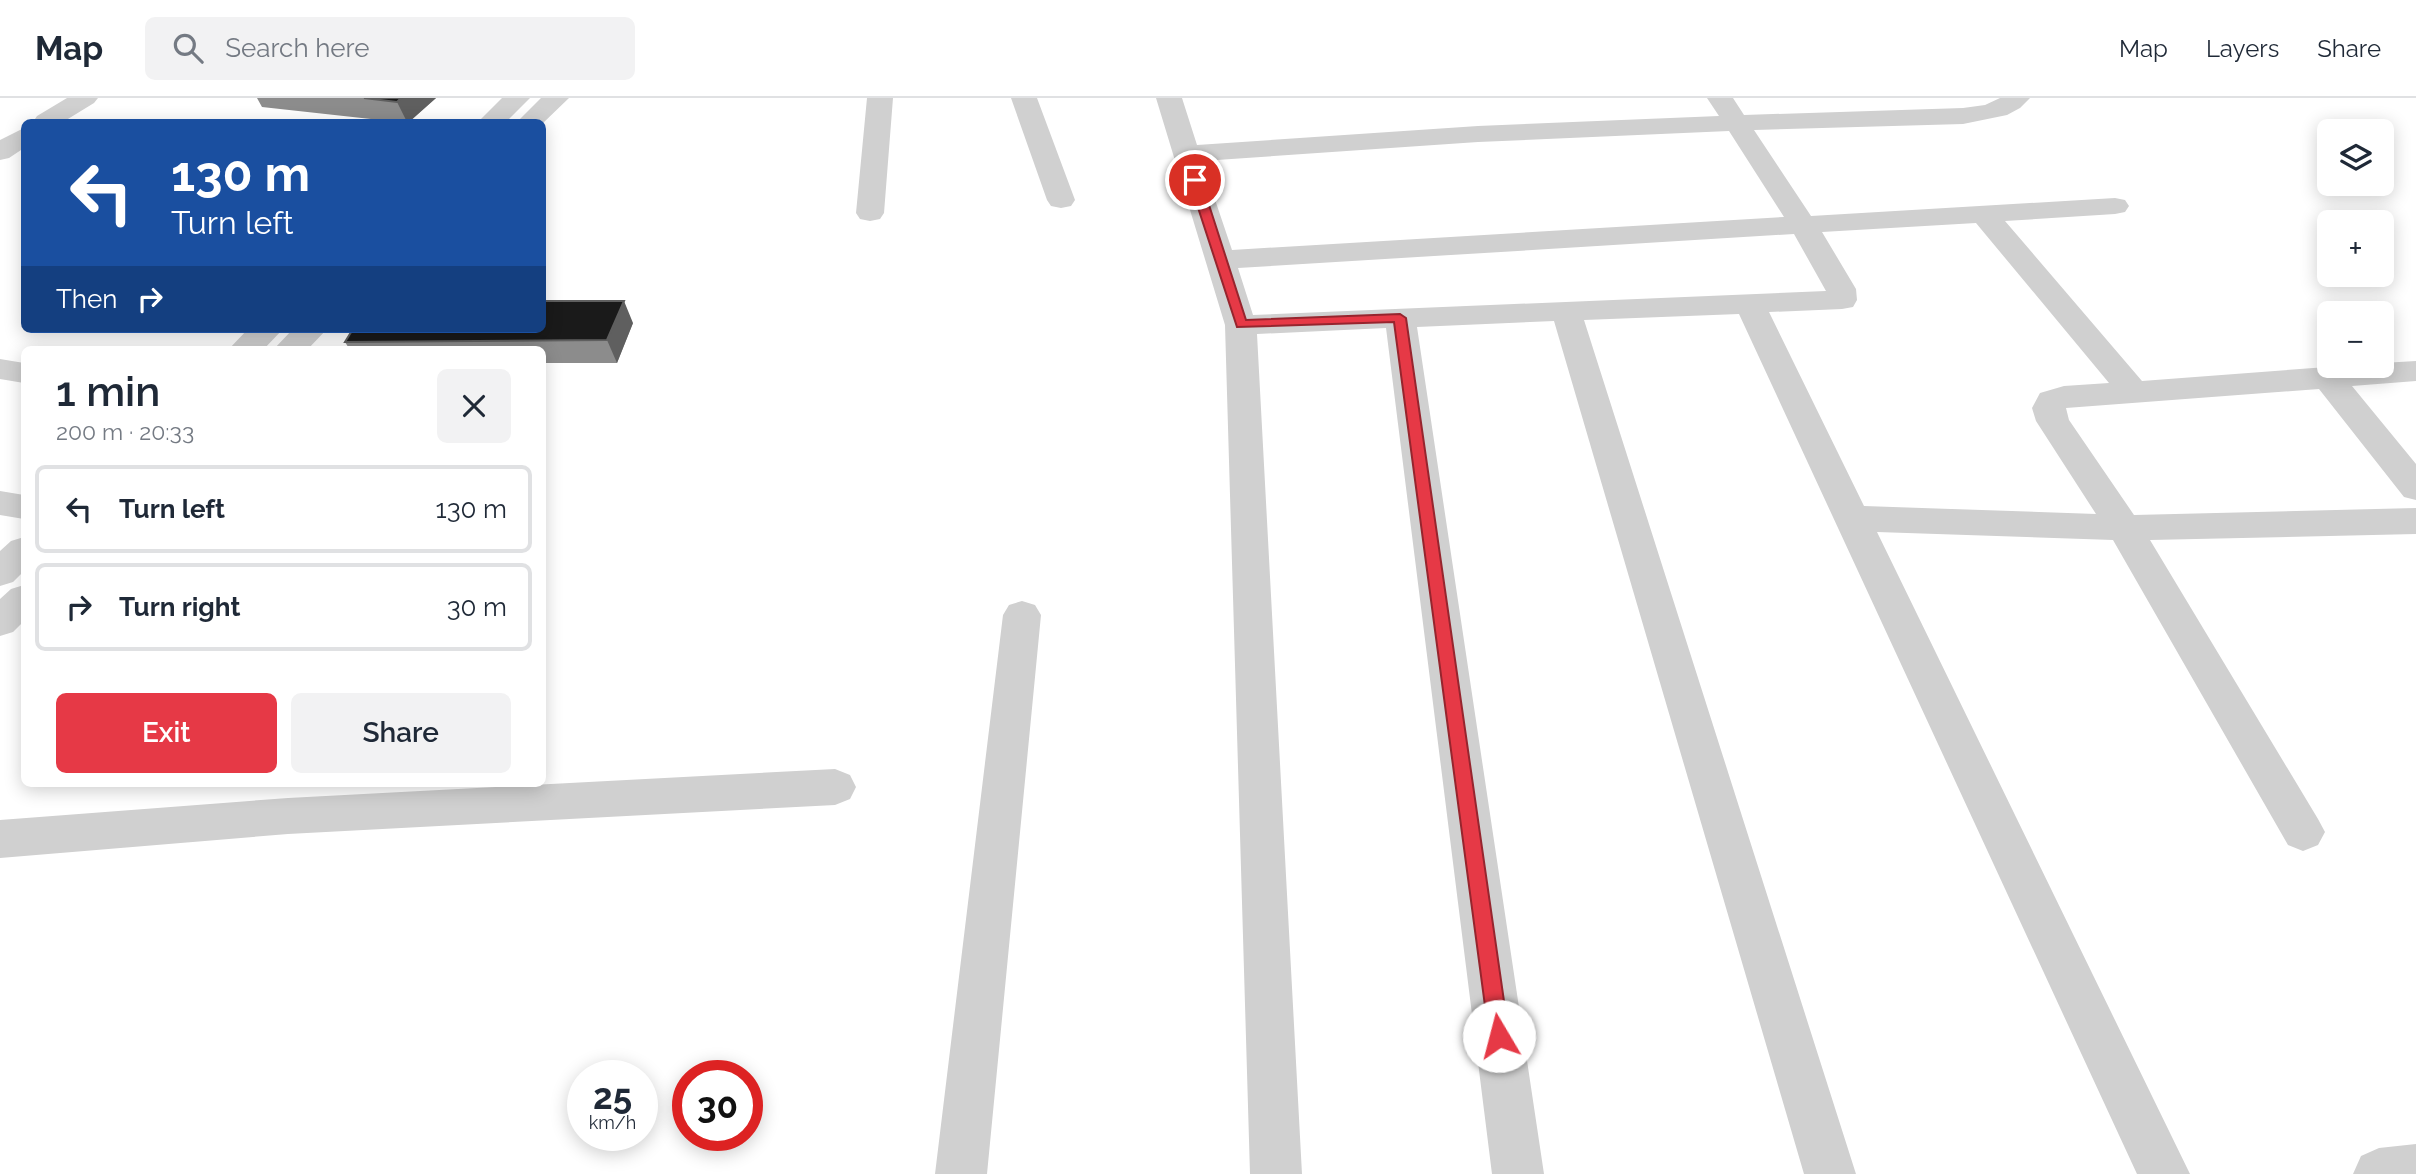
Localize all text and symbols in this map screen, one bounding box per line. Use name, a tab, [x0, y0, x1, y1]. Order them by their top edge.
search box	[145, 17, 635, 80]
text: Map	[35, 29, 103, 68]
icon: search	[169, 29, 207, 67]
text: Search here	[225, 33, 370, 63]
text: Map	[2119, 34, 2168, 63]
text: Layers	[2206, 34, 2279, 63]
text: Share	[2317, 34, 2381, 63]
map controls	[2317, 119, 2394, 378]
button: layers	[2317, 119, 2394, 196]
text: 130 m	[171, 145, 310, 202]
icon: left	[56, 147, 147, 238]
pin	[1165, 150, 1225, 210]
icon: arrive	[1176, 161, 1214, 199]
text: Turn left	[171, 204, 293, 241]
button: +	[2317, 210, 2394, 287]
icon: right	[131, 280, 169, 318]
text: Then	[56, 284, 117, 314]
button: −	[2317, 301, 2394, 378]
text: 1 min	[56, 367, 160, 416]
button: close	[437, 369, 511, 443]
text: 200 m · 20:33	[56, 418, 194, 445]
icon: left	[60, 490, 98, 528]
text: Turn left	[119, 494, 225, 524]
text: 130 m	[436, 494, 507, 524]
icon: right	[60, 588, 98, 626]
text: Turn right	[119, 592, 240, 622]
text: 30 m	[447, 592, 507, 622]
button: Exit	[56, 693, 277, 773]
button: Share	[291, 693, 511, 773]
position arrow	[1462, 999, 1536, 1073]
speed limit sign: 30	[672, 1060, 763, 1151]
text: 25	[593, 1076, 632, 1117]
text: km/h	[589, 1112, 636, 1133]

